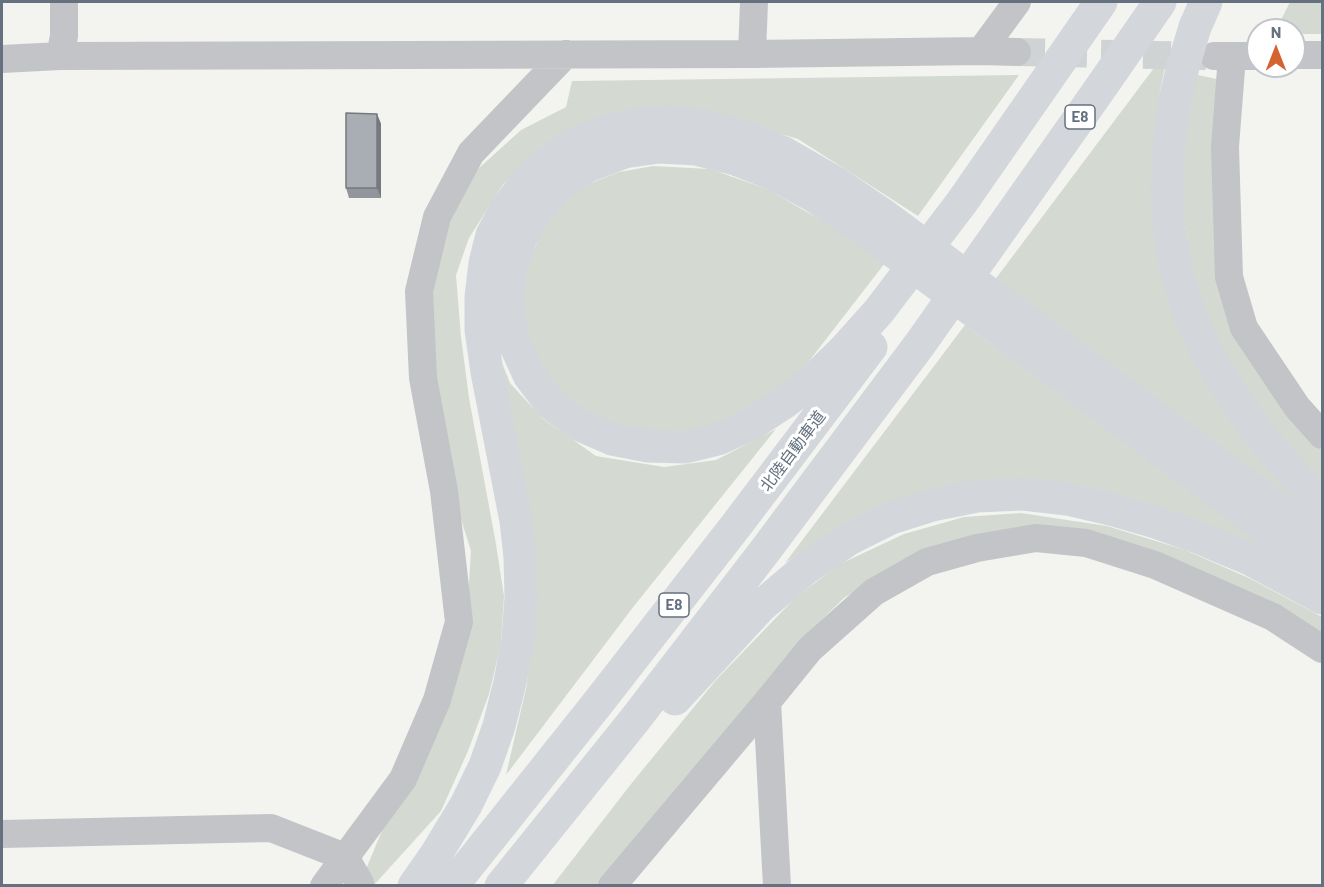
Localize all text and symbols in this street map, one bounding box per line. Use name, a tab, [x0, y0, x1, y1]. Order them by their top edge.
north arrow	[1246, 18, 1306, 78]
text: N	[1271, 22, 1281, 41]
road number: E8	[1065, 105, 1095, 129]
street label: 北陸自動車道	[756, 407, 830, 495]
road number: E8	[659, 593, 689, 617]

